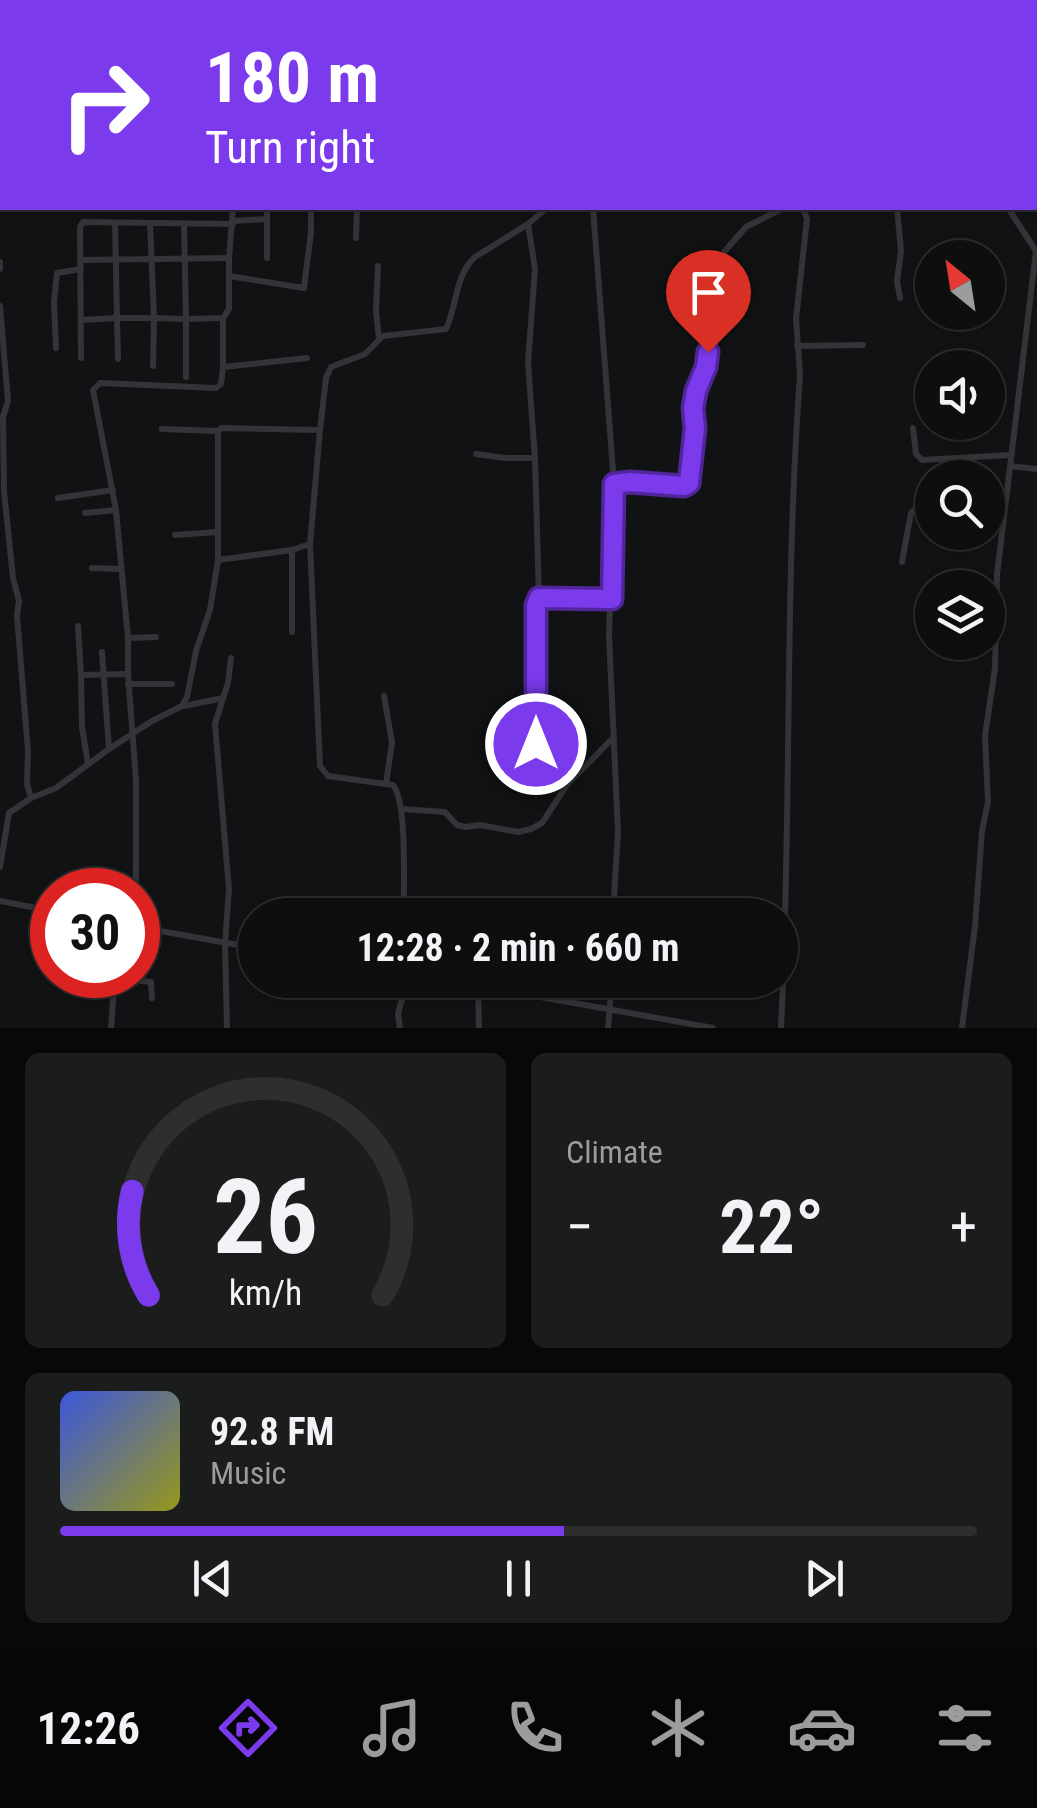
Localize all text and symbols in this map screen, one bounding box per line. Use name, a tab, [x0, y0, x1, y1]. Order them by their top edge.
text: 180 m	[205, 37, 379, 119]
icon: right	[40, 40, 170, 170]
text: Turn right	[205, 121, 375, 174]
north arrow	[915, 240, 1005, 330]
map controls	[915, 240, 1005, 660]
pin	[666, 250, 751, 353]
icon: arrive	[681, 265, 736, 320]
button: sound	[915, 350, 1005, 440]
button: search	[915, 460, 1005, 550]
button: layers	[915, 570, 1005, 660]
position arrow	[484, 692, 588, 796]
speed limit sign: 30	[30, 868, 160, 998]
text: 12:28 · 2 min · 660 m	[357, 926, 679, 970]
text: Climate	[566, 1133, 663, 1171]
text: 26	[213, 1157, 318, 1278]
text: 22°	[719, 1183, 824, 1271]
text: −	[566, 1195, 594, 1259]
text: +	[950, 1195, 977, 1259]
text: km/h	[229, 1272, 302, 1314]
text: 92.8 FM	[210, 1410, 334, 1454]
text: Music	[210, 1454, 286, 1492]
icon: previous	[185, 1551, 240, 1606]
icon: pause	[491, 1551, 546, 1606]
icon: next	[797, 1551, 852, 1606]
icon: directions	[213, 1693, 283, 1763]
icon: music	[357, 1693, 427, 1763]
icon: phone	[500, 1693, 570, 1763]
icon: climate	[643, 1693, 713, 1763]
icon: car	[787, 1693, 857, 1763]
icon: filters	[930, 1693, 1000, 1763]
text: 12:26	[37, 1702, 140, 1755]

